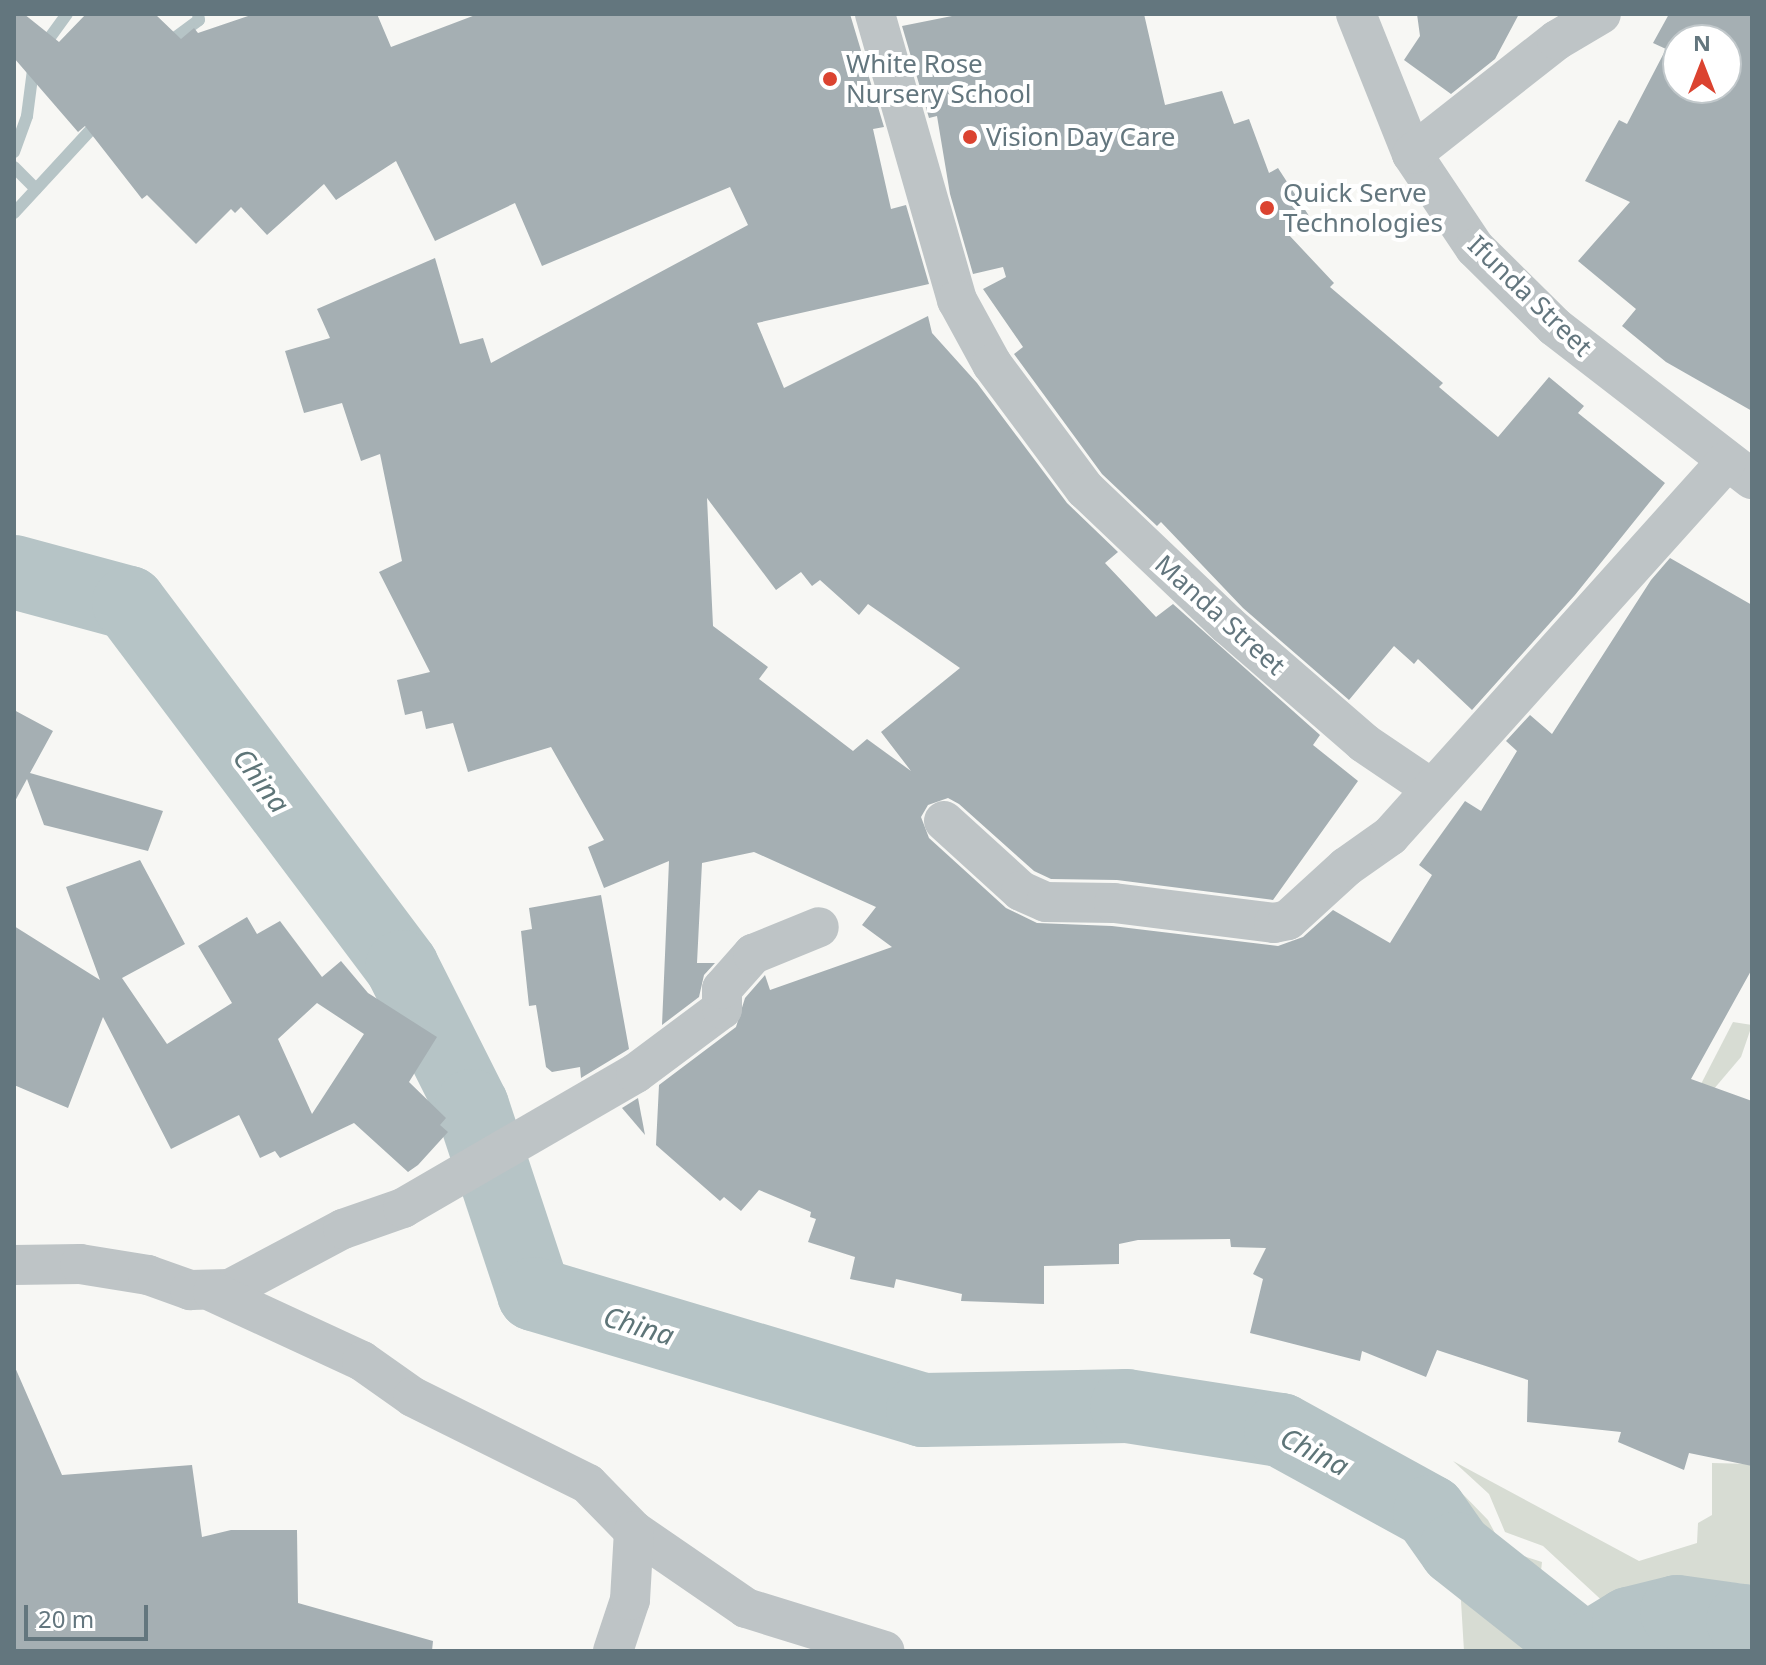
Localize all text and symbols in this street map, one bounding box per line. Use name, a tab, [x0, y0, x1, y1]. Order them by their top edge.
north arrow	[1662, 24, 1742, 104]
text: N	[1693, 27, 1711, 57]
place label: White Rose Nursery School	[846, 48, 1031, 110]
marker: White Rose Nursery School	[821, 70, 839, 88]
place label: Vision Day Care	[986, 121, 1176, 153]
marker: Vision Day Care	[961, 128, 979, 146]
place label: Quick Serve Technologies	[1283, 177, 1443, 238]
marker: Quick Serve Technologies	[1258, 199, 1276, 217]
street label: Ifunda Street	[1462, 229, 1598, 363]
street label: Manda Street	[1149, 548, 1291, 682]
water label: China	[227, 741, 297, 819]
water label: China	[600, 1298, 678, 1352]
water label: China	[1275, 1420, 1355, 1482]
scale bar	[28, 1589, 152, 1639]
text: 20 m	[38, 1602, 94, 1635]

